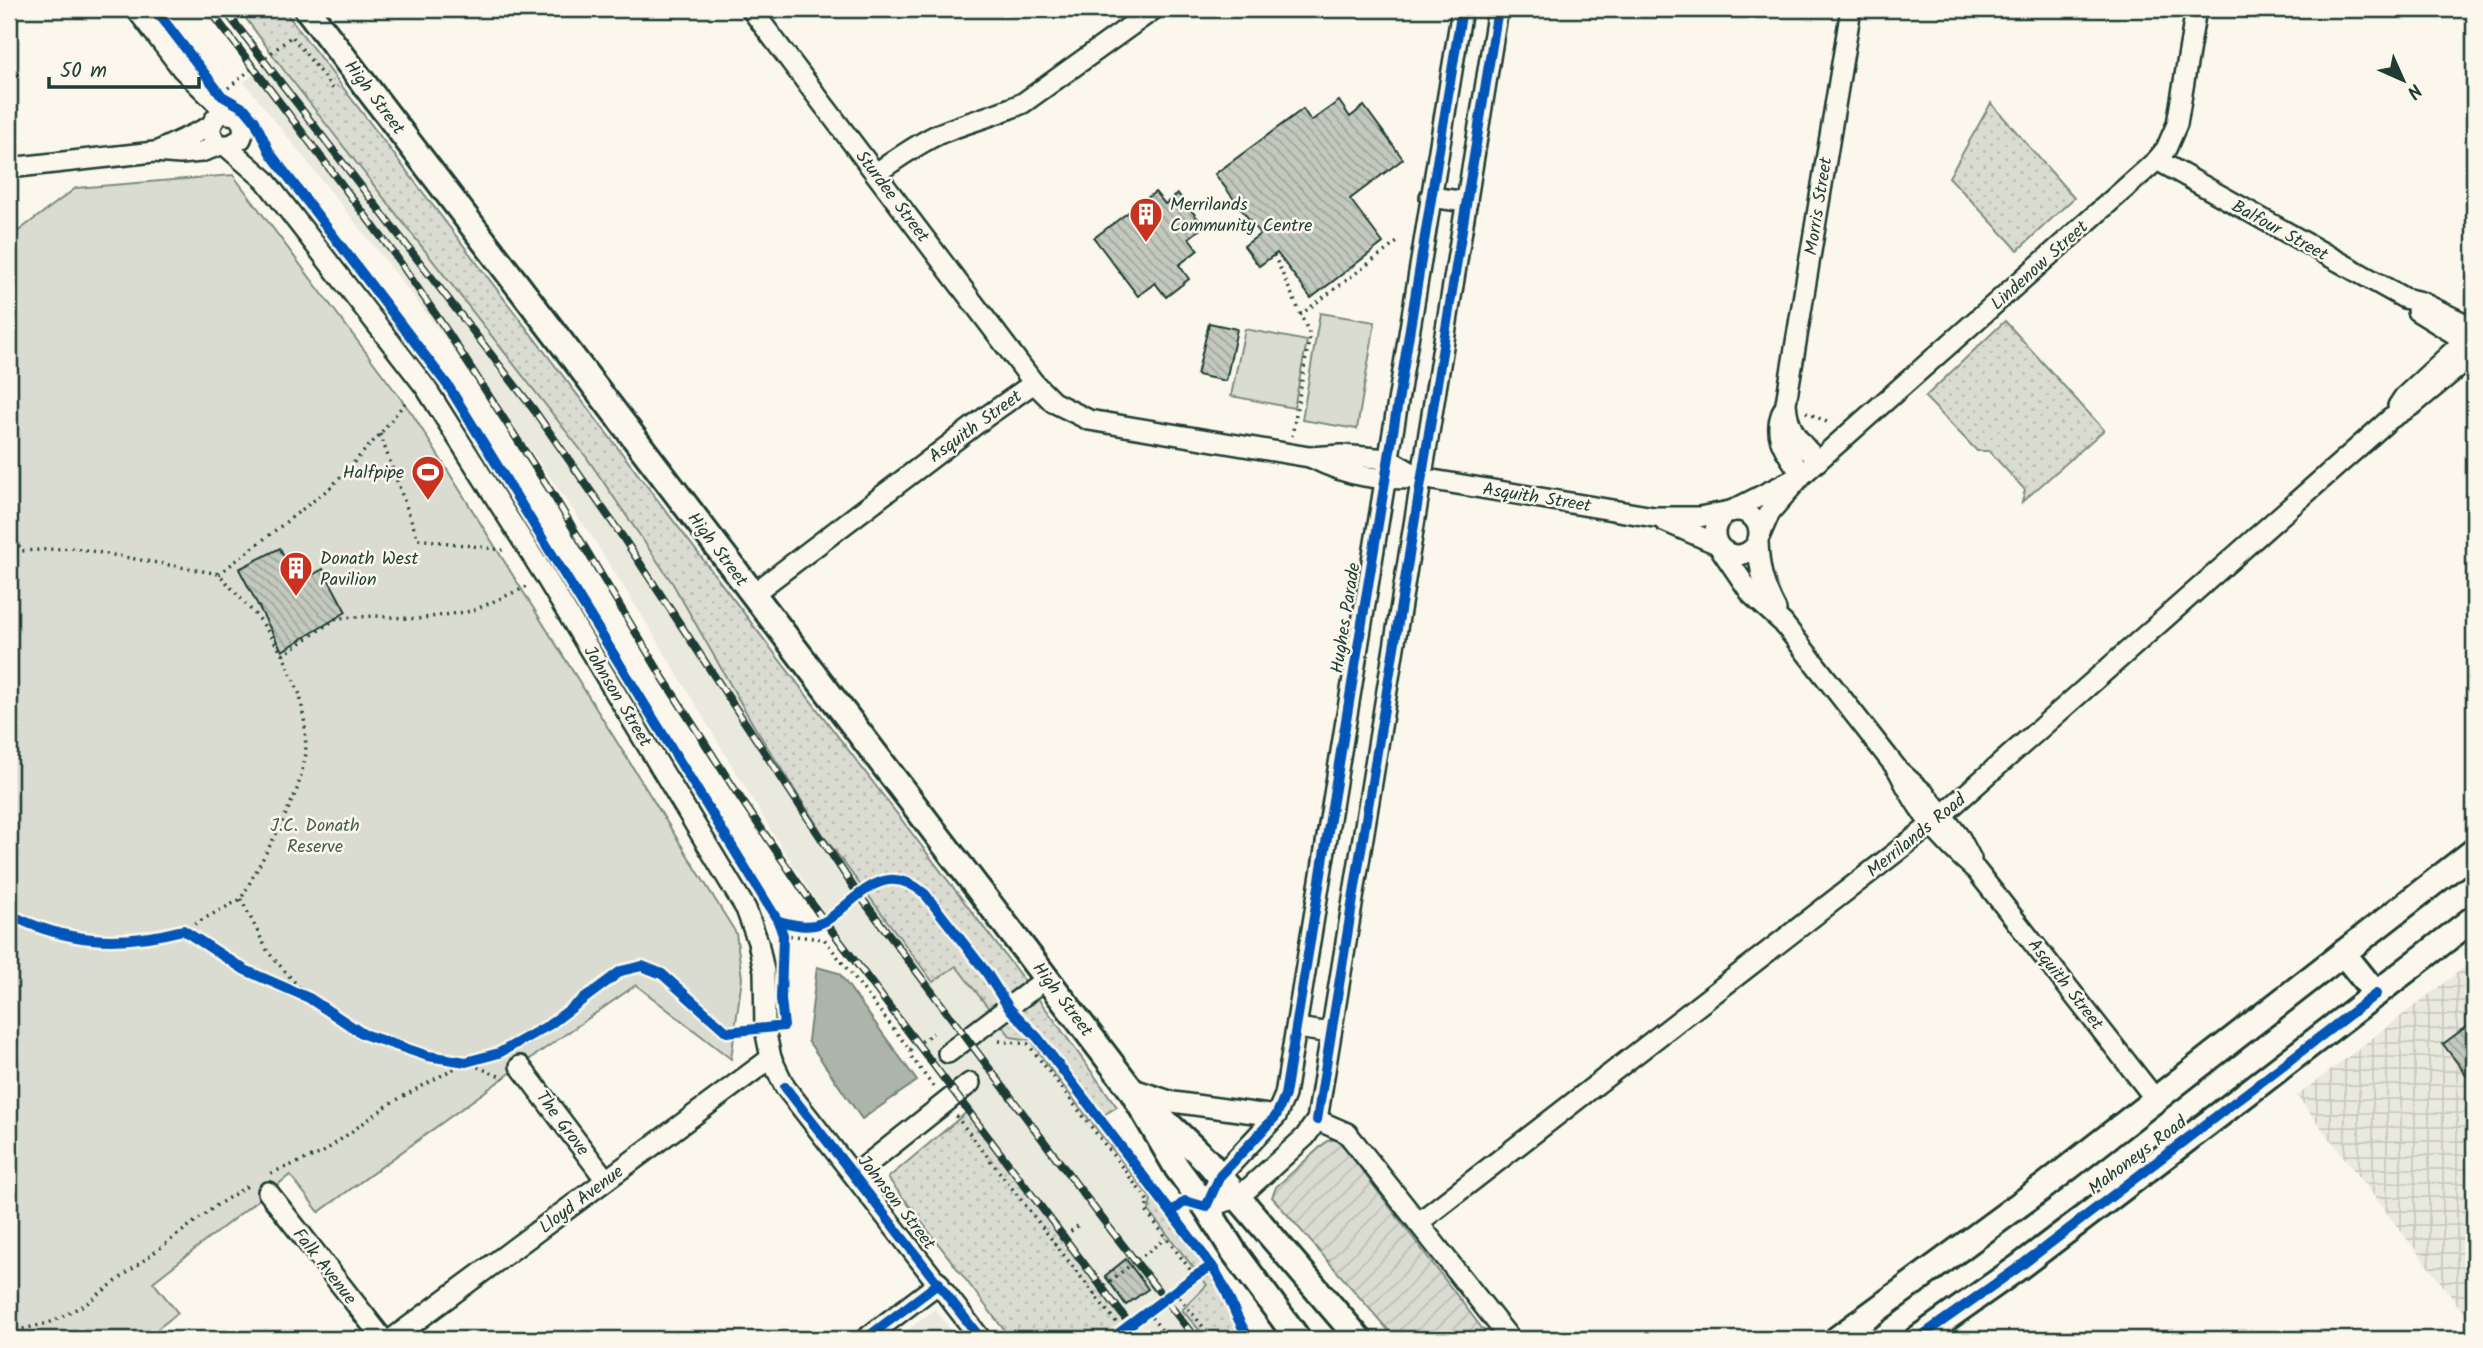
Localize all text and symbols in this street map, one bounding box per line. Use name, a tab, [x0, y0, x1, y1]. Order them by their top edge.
scale bar	[49, 46, 200, 90]
north arrow	[2368, 46, 2438, 116]
street label: High Street	[336, 54, 412, 142]
text: 50 m	[60, 55, 107, 88]
text: N	[2399, 76, 2428, 105]
street label: Sturdee Street	[847, 145, 937, 250]
street label: Morris Street	[1797, 154, 1842, 257]
place label: Merrilands Community Centre	[1170, 191, 1312, 241]
street label: Balfour Street	[2226, 193, 2334, 270]
building icon: Merrilands Community Centre	[1127, 195, 1165, 244]
street label: Lindenow Street	[1984, 213, 2096, 318]
street label: Asquith Street	[923, 383, 1030, 471]
sports icon: Halfpipe	[409, 453, 447, 502]
place label: Halfpipe	[343, 459, 404, 488]
street label: Asquith Street	[1480, 476, 1594, 522]
street label: High Street	[679, 506, 755, 594]
place label: Donath West Pavilion	[320, 545, 419, 595]
building icon: Donath West Pavilion	[277, 549, 315, 598]
street label: Hughes Parade	[1323, 561, 1370, 676]
street label: Johnson Street	[575, 640, 659, 754]
street label: Merrilands Road	[1861, 786, 1974, 885]
park label: J.C. Donath Reserve	[270, 812, 360, 862]
street label: Asquith Street	[2020, 933, 2111, 1038]
street label: High Street	[1024, 956, 1100, 1044]
street label: The Grove	[528, 1085, 596, 1163]
street label: Mahoneys Road	[2082, 1109, 2194, 1203]
street label: Johnson Street	[849, 1149, 943, 1258]
street label: Lloyd Avenue	[533, 1159, 631, 1242]
street label: Falk Avenue	[284, 1222, 363, 1312]

